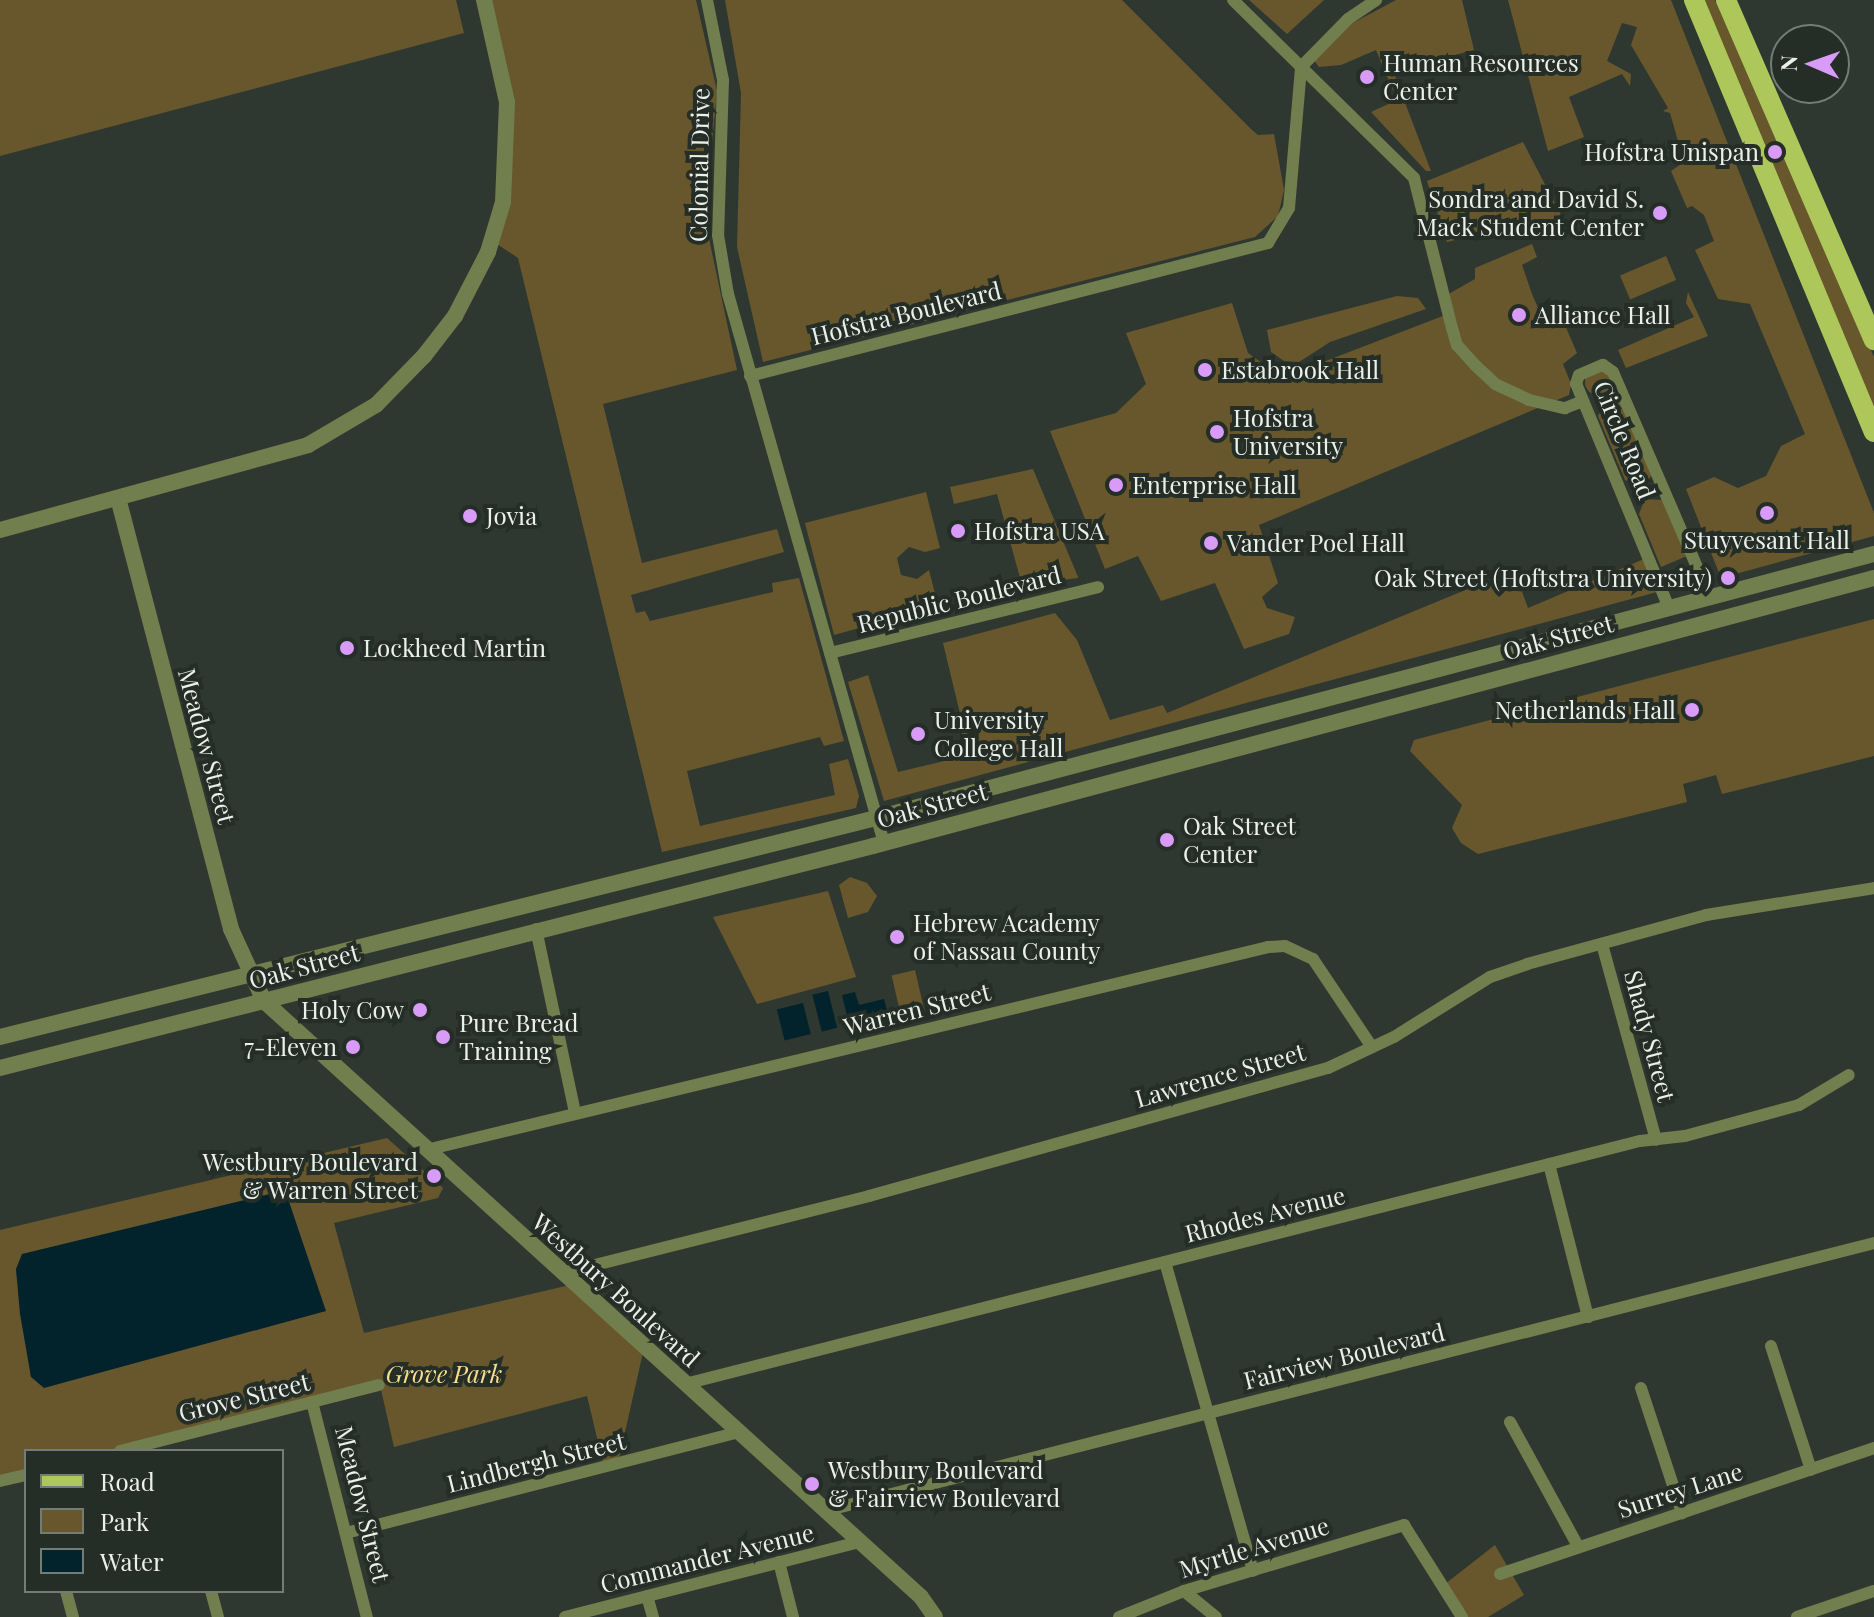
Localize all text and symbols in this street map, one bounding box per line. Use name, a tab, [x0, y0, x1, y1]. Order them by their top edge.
north arrow	[1770, 24, 1850, 104]
place label: Human Resources Center	[1383, 49, 1579, 105]
text: N	[1773, 55, 1803, 72]
marker: Human Resources Center	[1358, 68, 1376, 86]
street label: Colonial Drive	[683, 88, 715, 242]
place label: Hofstra Unispan	[1584, 138, 1759, 166]
marker: Hofstra Unispan	[1766, 143, 1784, 161]
place label: Sondra and David S. Mack Student Center	[1416, 185, 1644, 241]
marker: Sondra and David S. Mack Student Center	[1651, 204, 1669, 222]
street label: Hofstra Boulevard	[808, 275, 1004, 351]
place label: Alliance Hall	[1535, 301, 1671, 329]
marker: Alliance Hall	[1510, 306, 1528, 324]
place label: Estabrook Hall	[1221, 356, 1379, 384]
marker: Estabrook Hall	[1196, 361, 1214, 379]
street label: Circle Road	[1588, 377, 1662, 503]
place label: Hofstra University	[1233, 404, 1343, 460]
marker: Hofstra University	[1208, 423, 1226, 441]
place label: Enterprise Hall	[1132, 471, 1296, 499]
marker: Enterprise Hall	[1107, 476, 1125, 494]
place label: Jovia	[486, 502, 537, 530]
marker: Stuyvesant Hall	[1758, 504, 1776, 522]
marker: Jovia	[461, 507, 479, 525]
place label: Hofstra USA	[974, 517, 1105, 545]
marker: Hofstra USA	[949, 522, 967, 540]
place label: Stuyvesant Hall	[1684, 526, 1850, 554]
place label: Vander Poel Hall	[1227, 529, 1405, 557]
marker: Vander Poel Hall	[1202, 534, 1220, 552]
street label: Republic Boulevard	[854, 560, 1064, 638]
place label: Oak Street (Hoftstra University)	[1373, 564, 1712, 592]
marker: Oak Street (Hoftstra University)	[1719, 569, 1737, 587]
street label: Oak Street	[1500, 608, 1616, 666]
place label: Lockheed Martin	[363, 634, 546, 662]
marker: Lockheed Martin	[338, 639, 356, 657]
street label: Meadow Street	[172, 665, 242, 827]
place label: Netherlands Hall	[1495, 696, 1676, 724]
marker: Netherlands Hall	[1683, 701, 1701, 719]
place label: University College Hall	[934, 706, 1063, 762]
marker: University College Hall	[909, 725, 927, 743]
street label: Oak Street	[874, 776, 990, 834]
place label: Oak Street Center	[1183, 812, 1296, 868]
marker: Oak Street Center	[1158, 831, 1176, 849]
place label: Hebrew Academy of Nassau County	[913, 909, 1101, 965]
marker: Hebrew Academy of Nassau County	[888, 928, 906, 946]
street label: Oak Street	[246, 937, 362, 995]
street label: Shady Street	[1619, 967, 1681, 1105]
street label: Warren Street	[841, 977, 993, 1041]
place label: Holy Cow	[300, 996, 404, 1024]
marker: Holy Cow	[411, 1001, 429, 1019]
place label: Pure Bread Training	[459, 1009, 578, 1065]
marker: Pure Bread Training	[434, 1028, 452, 1046]
place label: 7-Eleven	[244, 1033, 337, 1061]
street label: Lawrence Street	[1132, 1037, 1308, 1113]
marker: 7-Eleven	[344, 1038, 362, 1056]
place label: Westbury Boulevard & Warren Street	[202, 1148, 418, 1204]
marker: Westbury Boulevard & Warren Street	[425, 1167, 443, 1185]
street label: Rhodes Avenue	[1182, 1180, 1348, 1248]
street label: Westbury Boulevard	[526, 1207, 706, 1373]
street label: Fairview Boulevard	[1240, 1317, 1448, 1395]
park label: Grove Park	[386, 1360, 502, 1388]
street label: Grove Street	[175, 1367, 313, 1427]
street label: Meadow Street	[330, 1423, 396, 1585]
street label: Lindbergh Street	[444, 1426, 628, 1498]
legend	[24, 1449, 284, 1593]
place label: Westbury Boulevard & Fairview Boulevard	[828, 1456, 1061, 1512]
street label: Surrey Lane	[1614, 1456, 1746, 1524]
text: Road	[100, 1465, 155, 1497]
marker: Westbury Boulevard & Fairview Boulevard	[803, 1475, 821, 1493]
text: Park	[100, 1505, 149, 1537]
street label: Myrtle Avenue	[1175, 1510, 1333, 1584]
street label: Commander Avenue	[597, 1517, 817, 1599]
text: Water	[100, 1545, 164, 1577]

